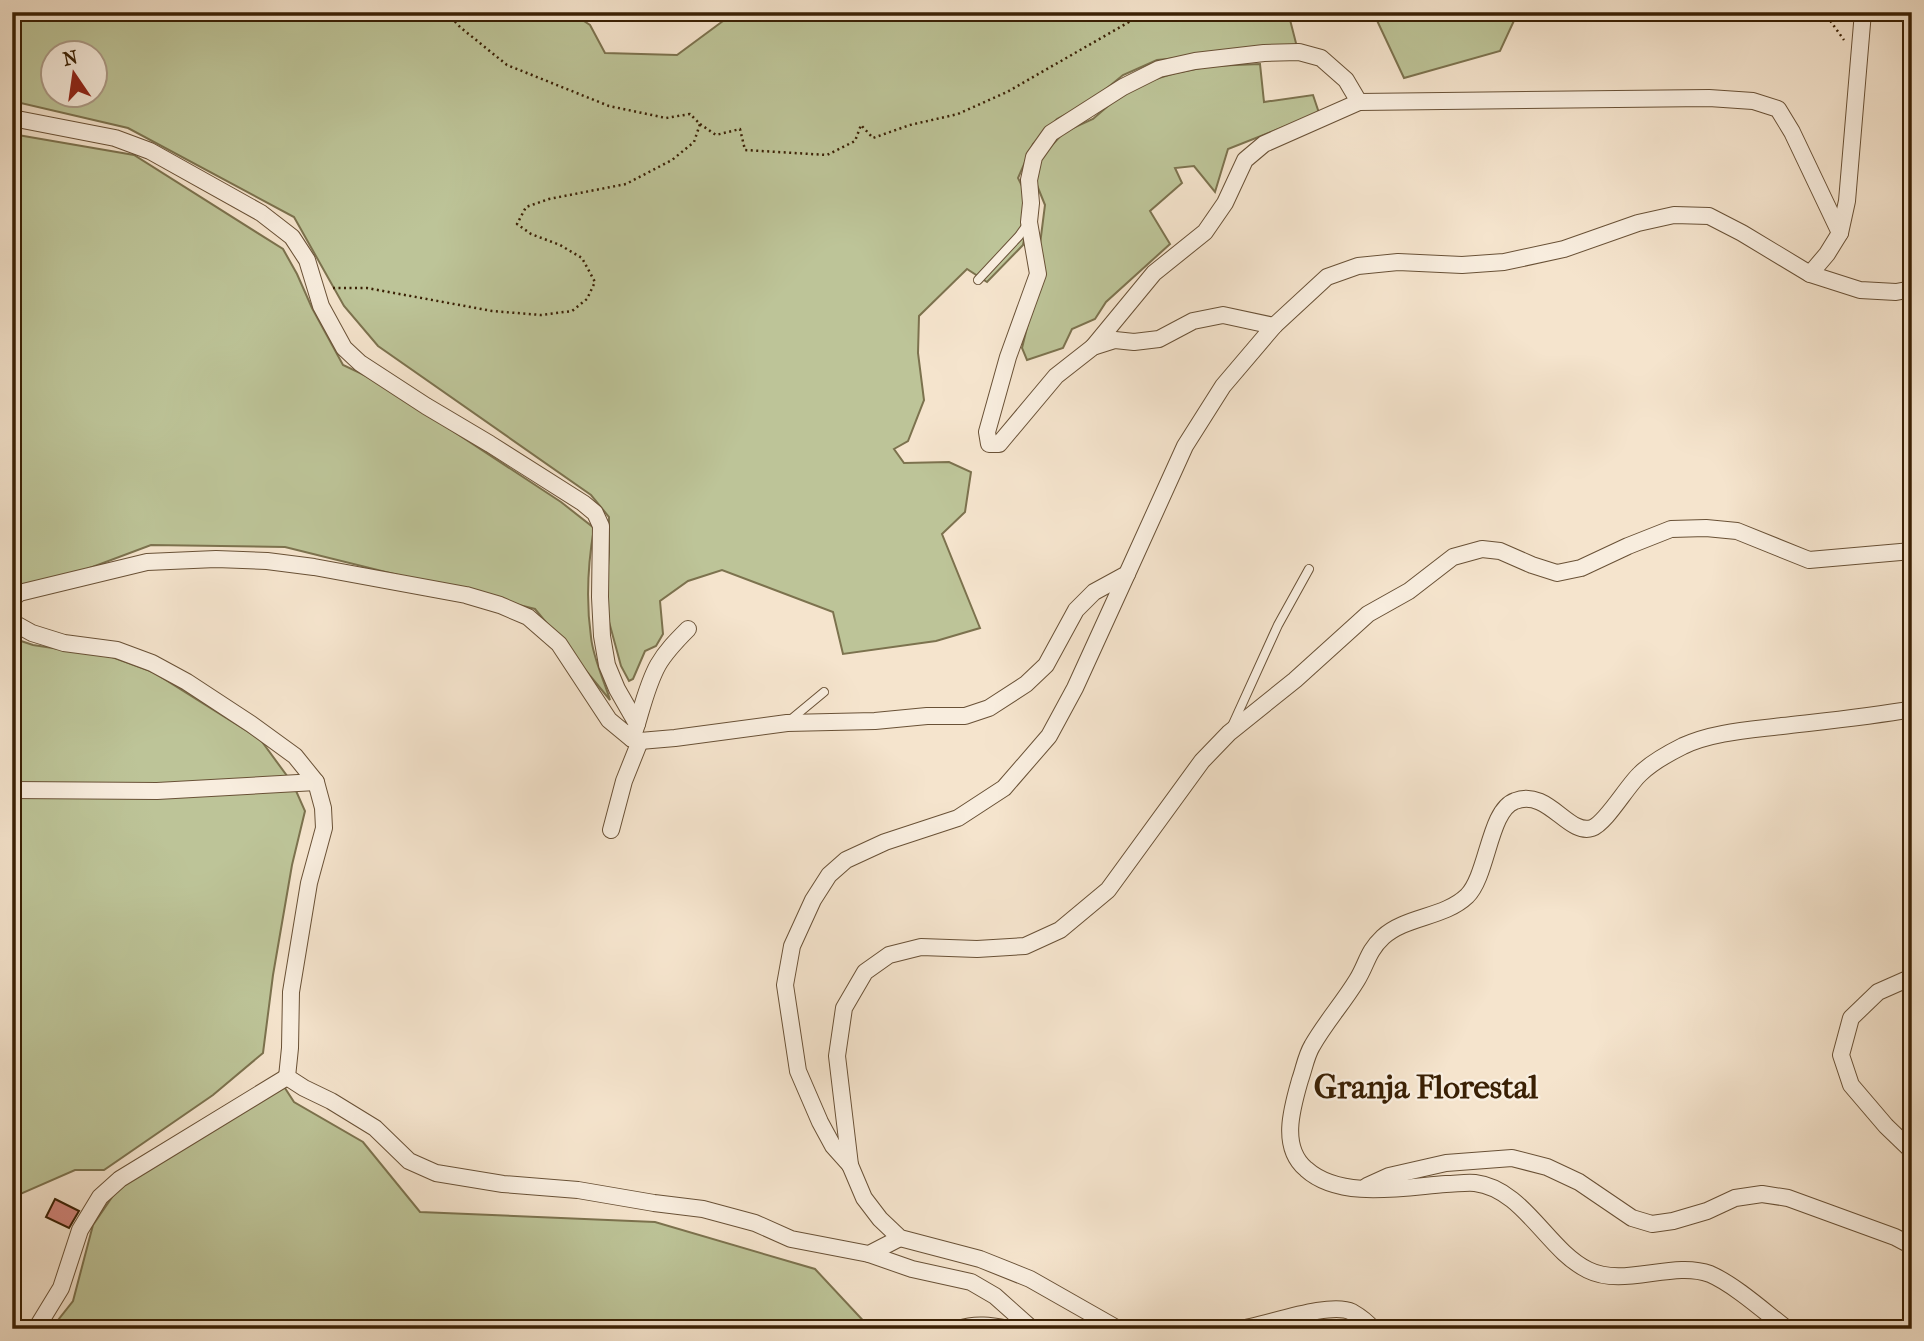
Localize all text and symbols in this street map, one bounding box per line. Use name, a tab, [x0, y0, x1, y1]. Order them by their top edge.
north arrow	[38, 38, 108, 108]
text: N	[61, 46, 80, 71]
district label: Granja Florestal	[1314, 1068, 1539, 1107]

